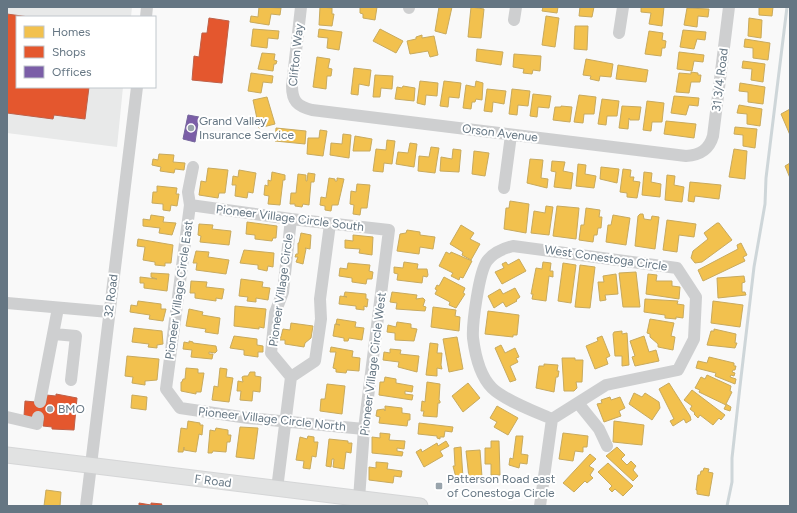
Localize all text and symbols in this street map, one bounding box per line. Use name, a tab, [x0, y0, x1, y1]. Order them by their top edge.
legend	[16, 16, 156, 88]
street label: Clifton Way	[286, 22, 306, 87]
text: Homes	[52, 25, 91, 39]
text: Shops	[52, 45, 86, 59]
street label: 31 3/4 Road	[709, 48, 731, 112]
text: Offices	[52, 65, 92, 79]
place label: Grand Valley Insurance Service	[199, 114, 295, 142]
street label: Orson Avenue	[461, 121, 539, 145]
marker: Grand Valley Insurance Service	[186, 123, 196, 133]
street label: Pioneer Village Circle South	[215, 202, 365, 234]
street label: Pioneer Village Circle East	[162, 219, 196, 360]
street label: Pioneer Village Circle	[266, 232, 296, 347]
street label: West Conestoga Circle	[544, 242, 669, 274]
street label: 32 Road	[101, 273, 121, 319]
street label: Pioneer Village Circle West	[357, 291, 389, 437]
place label: BMO	[58, 402, 85, 416]
marker: BMO	[45, 404, 55, 414]
street label: Pioneer Village Circle North	[198, 404, 347, 434]
street label: F Road	[194, 472, 232, 490]
place label: Patterson Road east of Conestoga Circle	[447, 472, 556, 500]
marker: Patterson Road east of Conestoga Circle	[434, 481, 444, 491]

